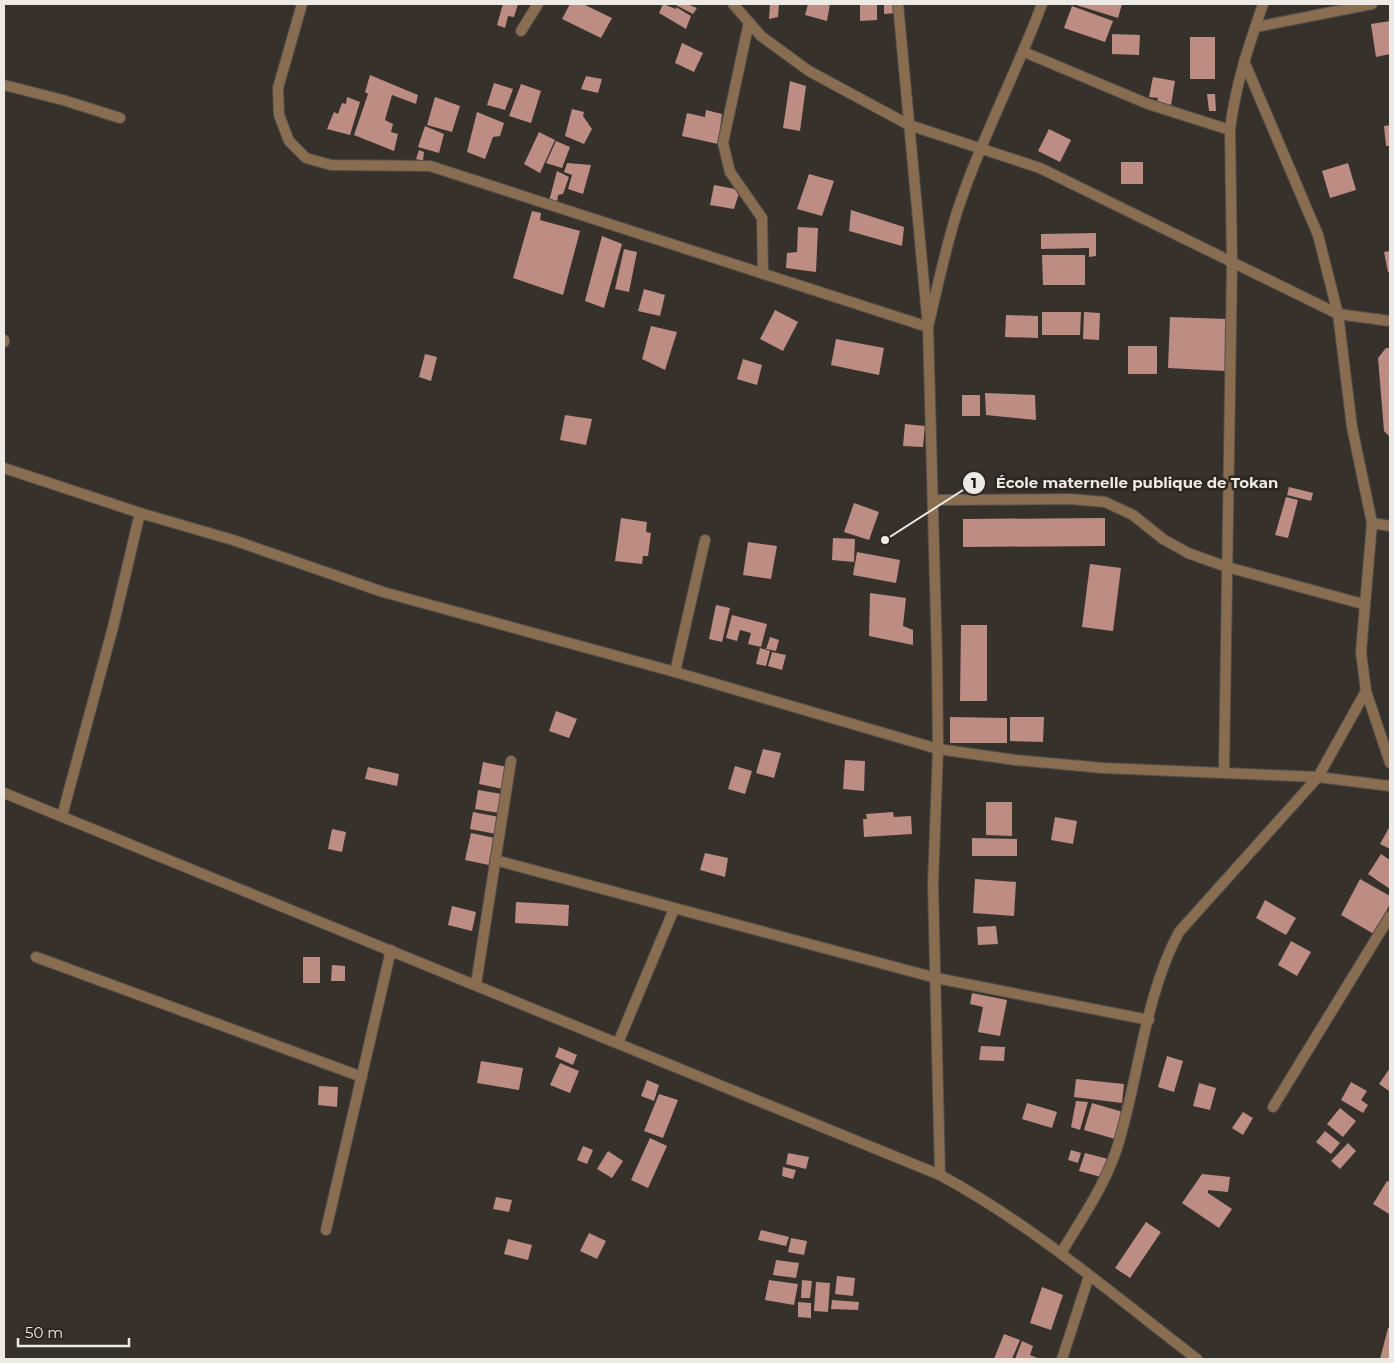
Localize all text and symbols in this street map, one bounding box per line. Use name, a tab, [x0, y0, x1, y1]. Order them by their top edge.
callout: École maternelle publique de Tokan	[961, 468, 1289, 498]
text: 1	[971, 473, 977, 492]
text: École maternelle publique de Tokan	[996, 473, 1278, 492]
scale bar	[18, 1316, 129, 1348]
text: 50 m	[25, 1323, 63, 1342]

